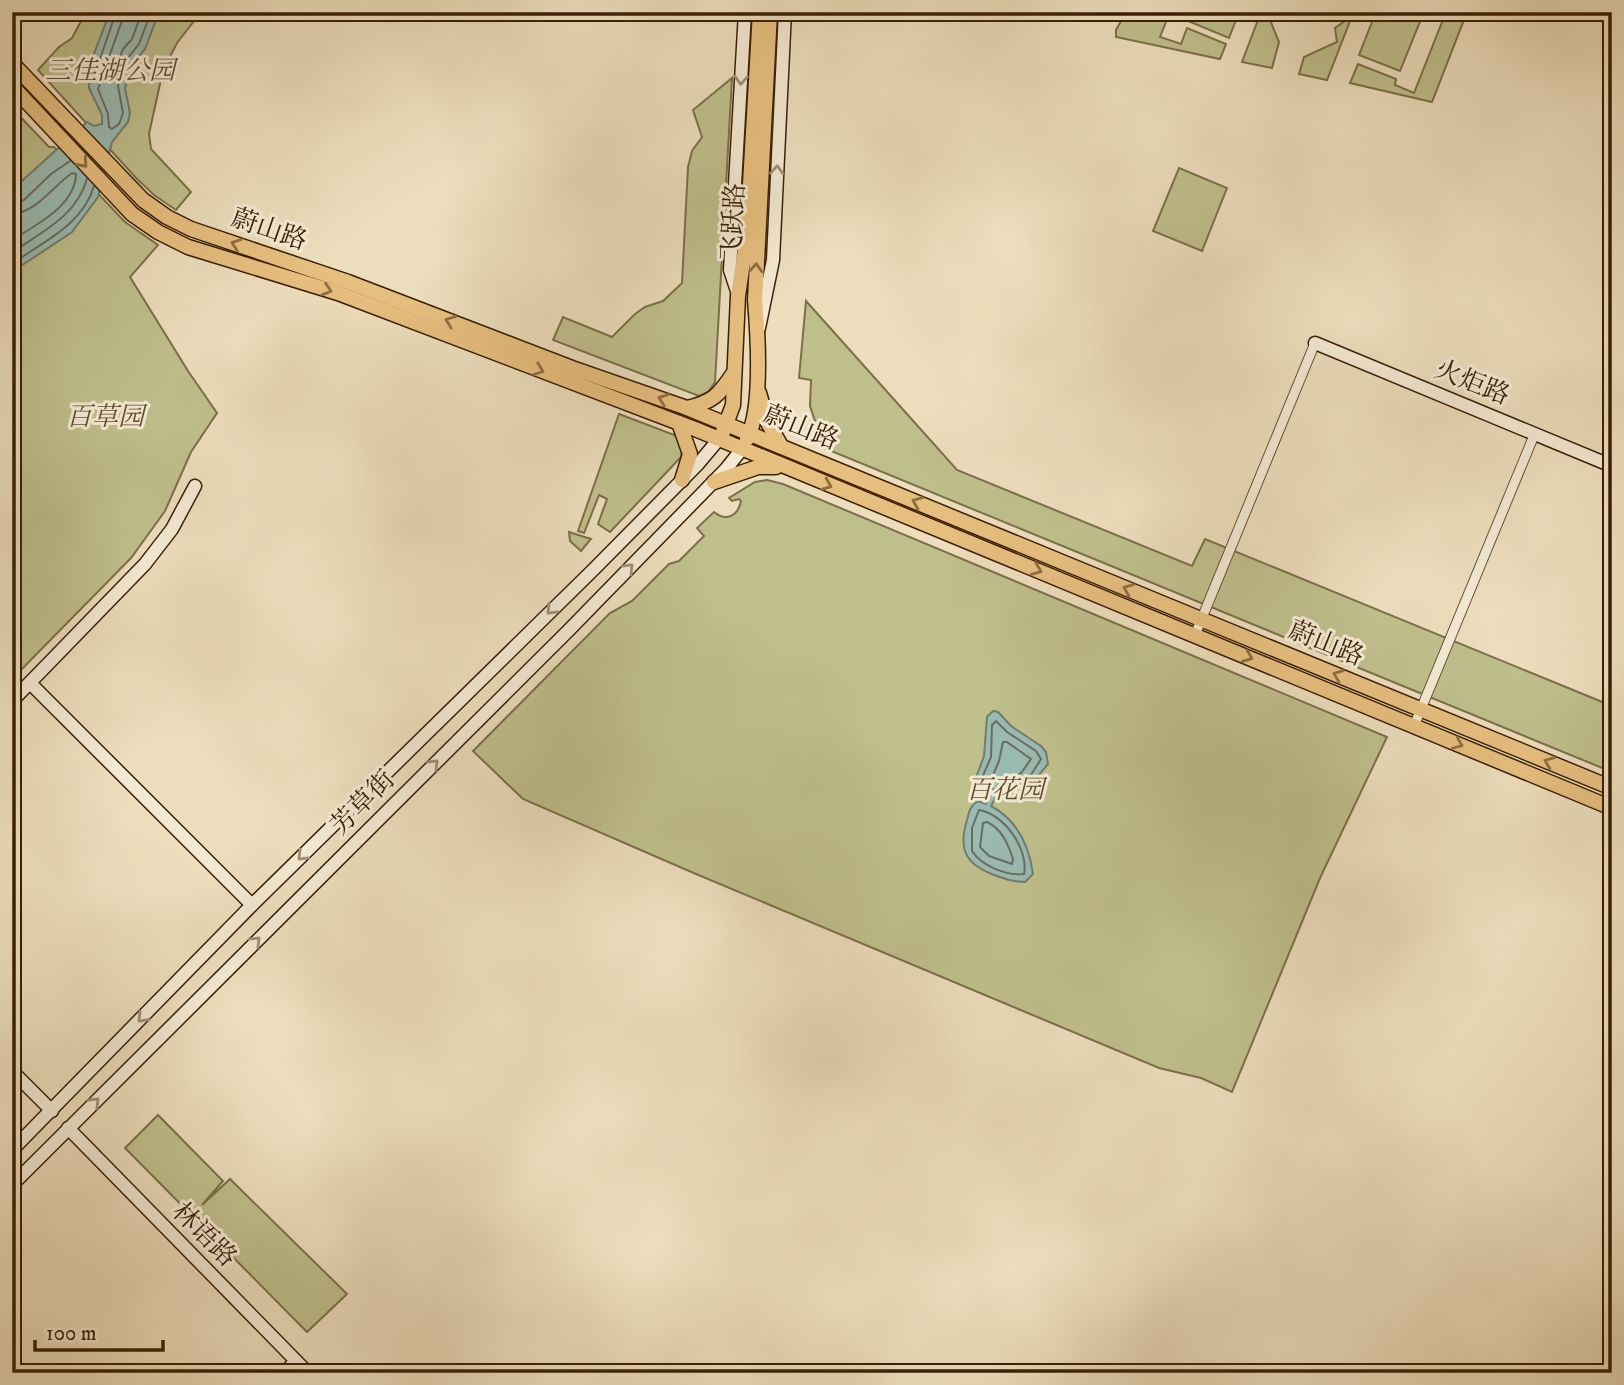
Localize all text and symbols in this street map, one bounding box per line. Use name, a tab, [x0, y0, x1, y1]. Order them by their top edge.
park label: 三佳湖公园	[45, 55, 179, 88]
one-way arrow	[734, 75, 749, 86]
one-way arrow	[75, 155, 88, 168]
one-way arrow	[770, 165, 785, 176]
street label: 飞跃路	[715, 182, 753, 262]
street label: 蔚山路	[227, 202, 311, 258]
one-way arrow	[230, 238, 242, 252]
one-way arrow	[749, 262, 764, 273]
one-way arrow	[320, 282, 332, 296]
one-way arrow	[444, 315, 456, 329]
street label: 火炬路	[1430, 353, 1514, 413]
one-way arrow	[533, 362, 545, 376]
one-way arrow	[658, 393, 670, 407]
street label: 蔚山路	[759, 398, 843, 458]
park label: 百草园	[66, 401, 148, 434]
one-way arrow	[820, 476, 832, 490]
one-way arrow	[912, 497, 924, 511]
one-way arrow	[1031, 562, 1043, 576]
one-way arrow	[621, 563, 634, 576]
one-way arrow	[1122, 583, 1135, 597]
one-way arrow	[547, 602, 560, 615]
street label: 蔚山路	[1284, 614, 1368, 674]
one-way arrow	[1241, 649, 1253, 663]
one-way arrow	[1333, 670, 1345, 684]
one-way arrow	[1451, 736, 1463, 750]
one-way arrow	[1543, 756, 1555, 770]
one-way arrow	[426, 759, 439, 772]
street label: 芳草街	[324, 764, 402, 842]
park label: 百花园	[966, 774, 1048, 807]
one-way arrow	[297, 848, 310, 861]
one-way arrow	[248, 937, 261, 950]
one-way arrow	[138, 1010, 151, 1023]
one-way arrow	[86, 1097, 99, 1110]
street label: 林语路	[165, 1196, 243, 1274]
scale bar	[35, 1308, 163, 1352]
text: 100 m	[46, 1321, 97, 1347]

